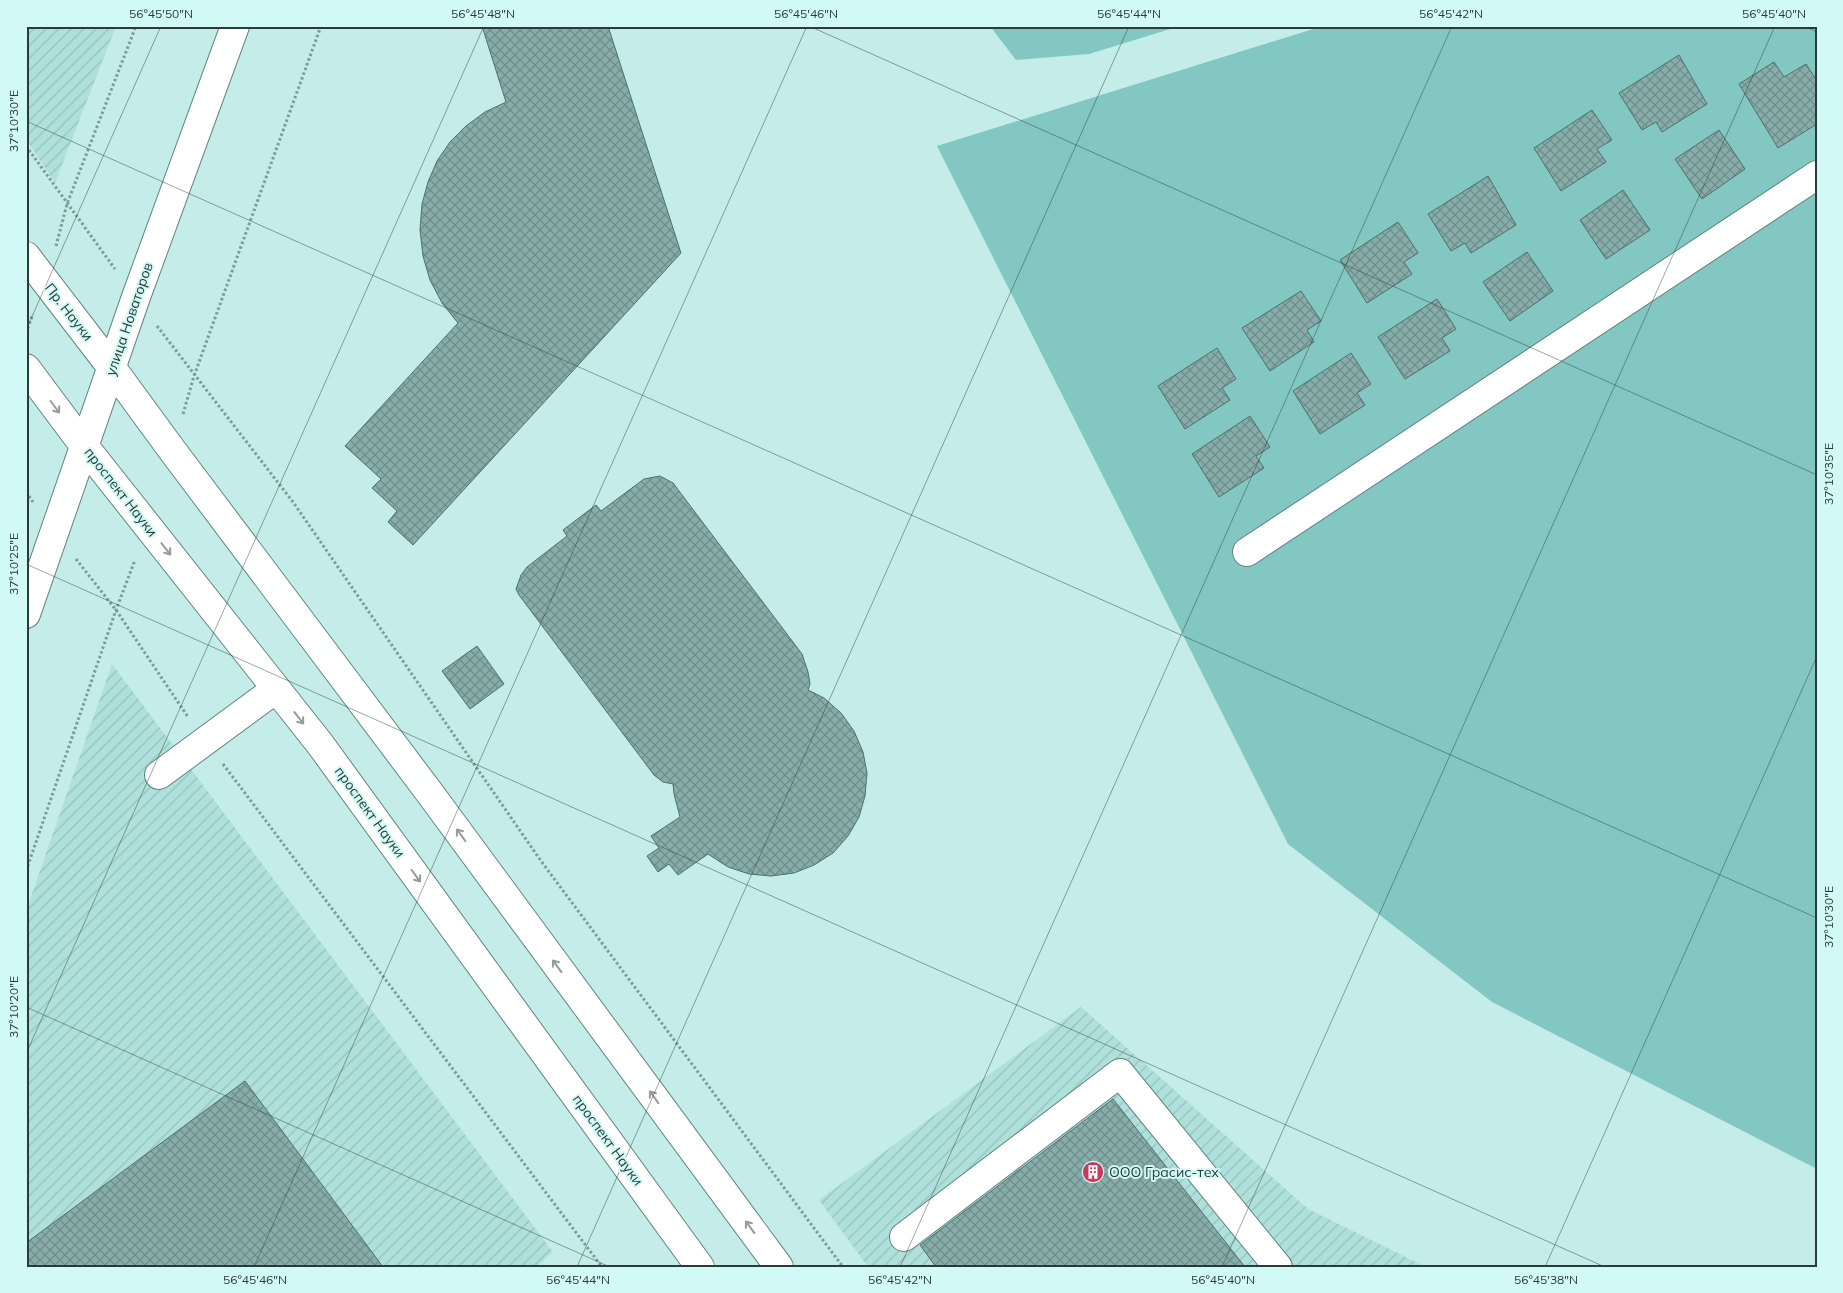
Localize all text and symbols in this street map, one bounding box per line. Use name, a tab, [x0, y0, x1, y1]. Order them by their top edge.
text: 56°45'50"N	[129, 6, 193, 21]
text: 56°45'48"N	[451, 6, 515, 21]
text: 56°45'46"N	[774, 6, 838, 21]
text: 56°45'44"N	[1097, 6, 1161, 21]
text: 56°45'42"N	[1419, 6, 1483, 21]
text: 56°45'40"N	[1742, 6, 1806, 21]
text: 37°10'30"E	[6, 90, 21, 152]
street label: улица Новаторов	[101, 260, 157, 378]
street label: Пр. Науки	[41, 279, 97, 345]
one-way arrow	[50, 400, 61, 413]
text: 37°10'35"E	[1821, 443, 1836, 505]
street label: проспект Науки	[81, 444, 161, 540]
text: 37°10'25"E	[6, 533, 21, 595]
one-way arrow	[161, 542, 171, 556]
one-way arrow	[294, 711, 305, 724]
street label: проспект Науки	[331, 763, 409, 861]
one-way arrow	[456, 828, 466, 842]
one-way arrow	[411, 869, 422, 882]
text: 37°10'30"E	[1821, 886, 1836, 948]
one-way arrow	[552, 960, 563, 973]
text: 37°10'20"E	[6, 976, 21, 1038]
one-way arrow	[649, 1090, 659, 1104]
street label: проспект Науки	[569, 1091, 647, 1189]
building icon: ООО Грасис-тех	[1081, 1160, 1105, 1184]
place label: ООО Грасис-тех	[1109, 1163, 1219, 1181]
one-way arrow	[745, 1221, 755, 1235]
text: 56°45'46"N	[223, 1272, 287, 1287]
text: 56°45'44"N	[546, 1272, 610, 1287]
text: 56°45'42"N	[868, 1272, 932, 1287]
text: 56°45'40"N	[1191, 1272, 1255, 1287]
text: 56°45'38"N	[1514, 1272, 1578, 1287]

